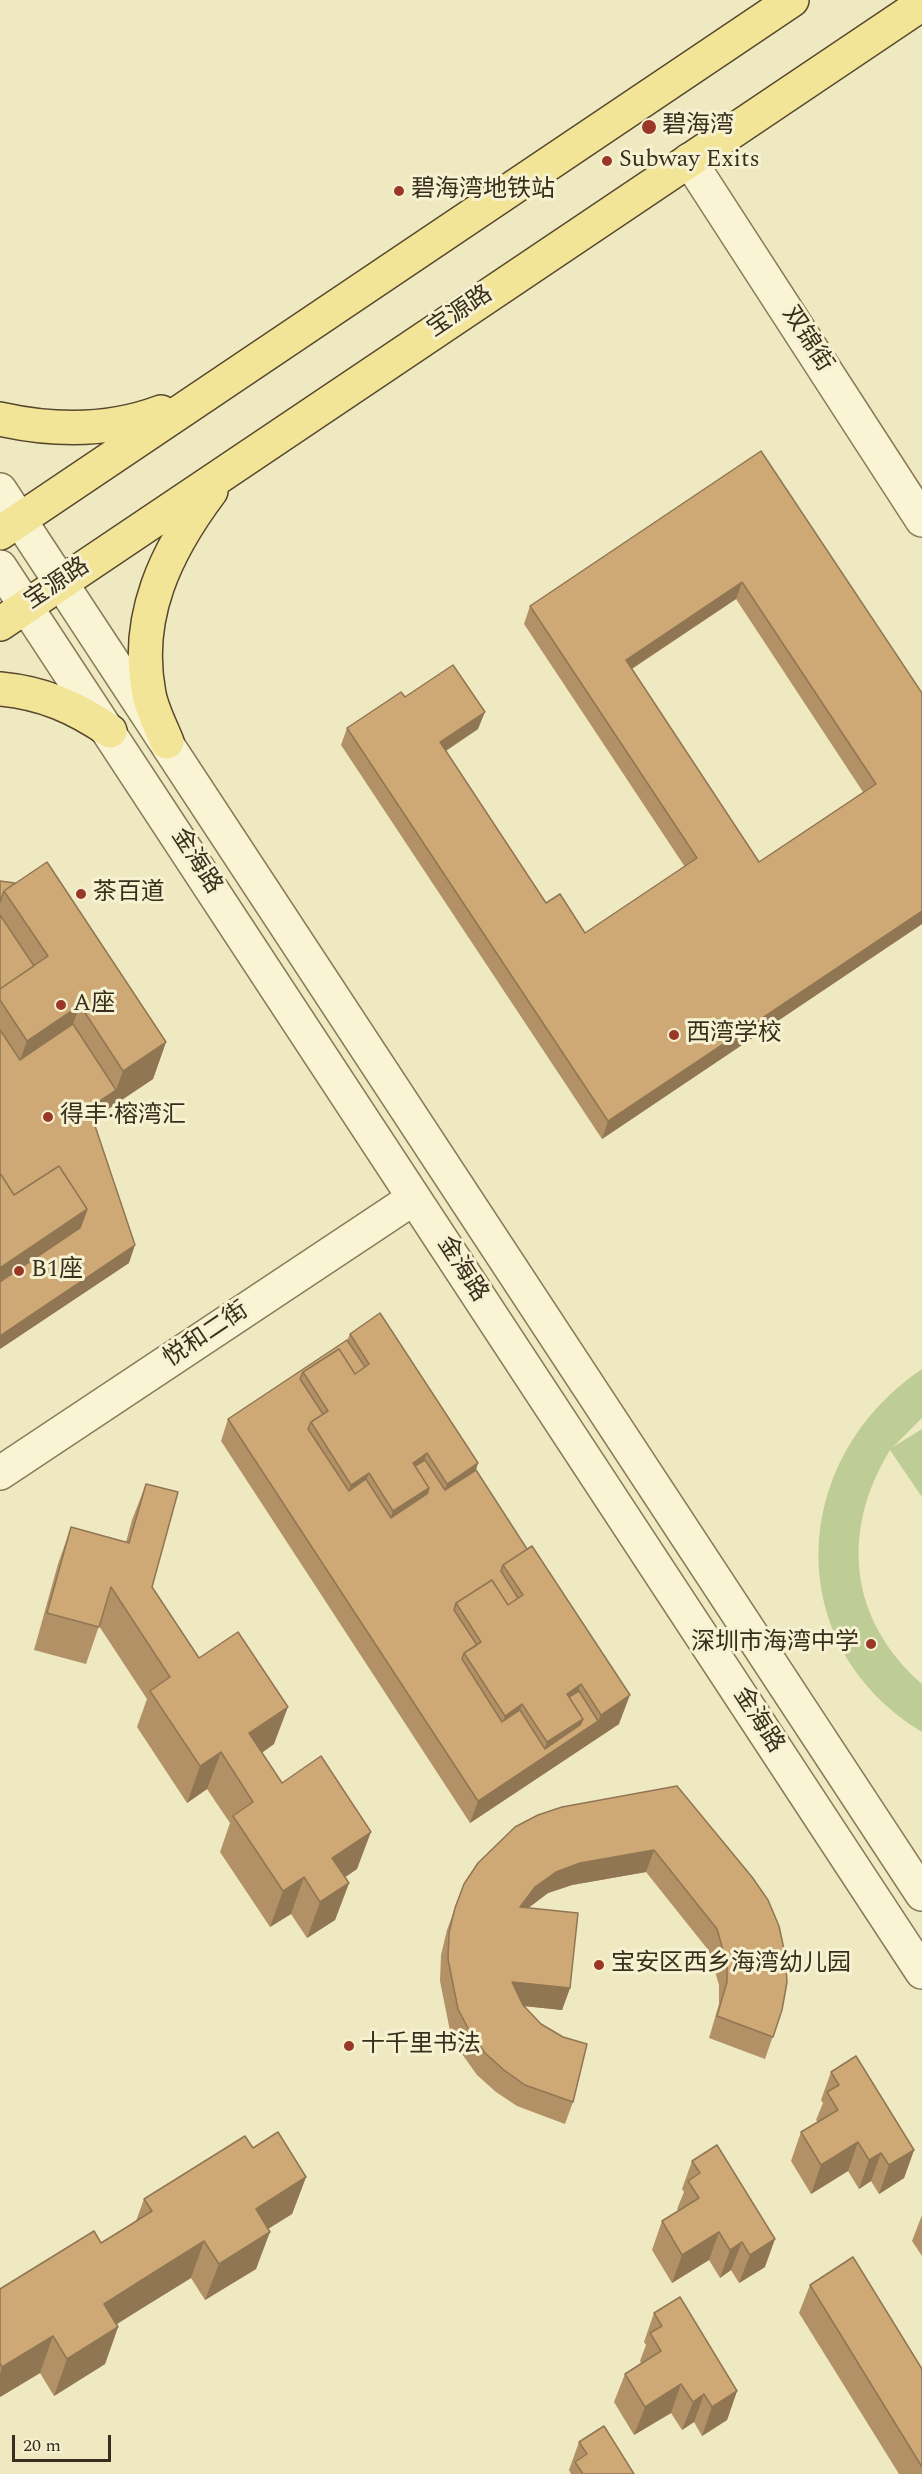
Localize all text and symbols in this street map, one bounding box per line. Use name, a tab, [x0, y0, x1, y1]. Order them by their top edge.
place label: 碧海湾	[662, 113, 734, 141]
marker: 碧海湾	[640, 118, 658, 136]
place label: Subway Exits	[619, 147, 760, 175]
marker: Subway Exits	[600, 154, 614, 168]
place label: 碧海湾地铁站	[411, 177, 555, 205]
marker: 碧海湾地铁站	[392, 184, 406, 198]
street label: 宝源路	[423, 281, 499, 345]
street label: 双锦街	[774, 302, 838, 378]
street label: 宝源路	[20, 553, 96, 617]
street label: 金海路	[163, 824, 227, 900]
place label: 茶百道	[93, 880, 165, 908]
marker: 茶百道	[74, 887, 88, 901]
place label: A座	[73, 991, 115, 1019]
marker: A座	[54, 998, 68, 1012]
place label: 西湾学校	[686, 1021, 782, 1049]
marker: 西湾学校	[667, 1028, 681, 1042]
place label: 得丰·榕湾汇	[60, 1103, 186, 1131]
marker: 得丰·榕湾汇	[41, 1110, 55, 1124]
street label: 金海路	[429, 1232, 493, 1308]
place label: B1座	[31, 1257, 83, 1285]
marker: B1座	[12, 1264, 26, 1278]
street label: 悦和二街	[159, 1297, 255, 1375]
place label: 深圳市海湾中学	[691, 1630, 859, 1658]
marker: 深圳市海湾中学	[864, 1637, 878, 1651]
street label: 金海路	[725, 1683, 789, 1759]
place label: 宝安区西乡海湾幼儿园	[611, 1951, 851, 1979]
marker: 宝安区西乡海湾幼儿园	[592, 1958, 606, 1972]
place label: 十千里书法	[361, 2032, 481, 2060]
marker: 十千里书法	[342, 2039, 356, 2053]
scale bar	[15, 2423, 114, 2461]
text: 20 m	[23, 2432, 61, 2459]

